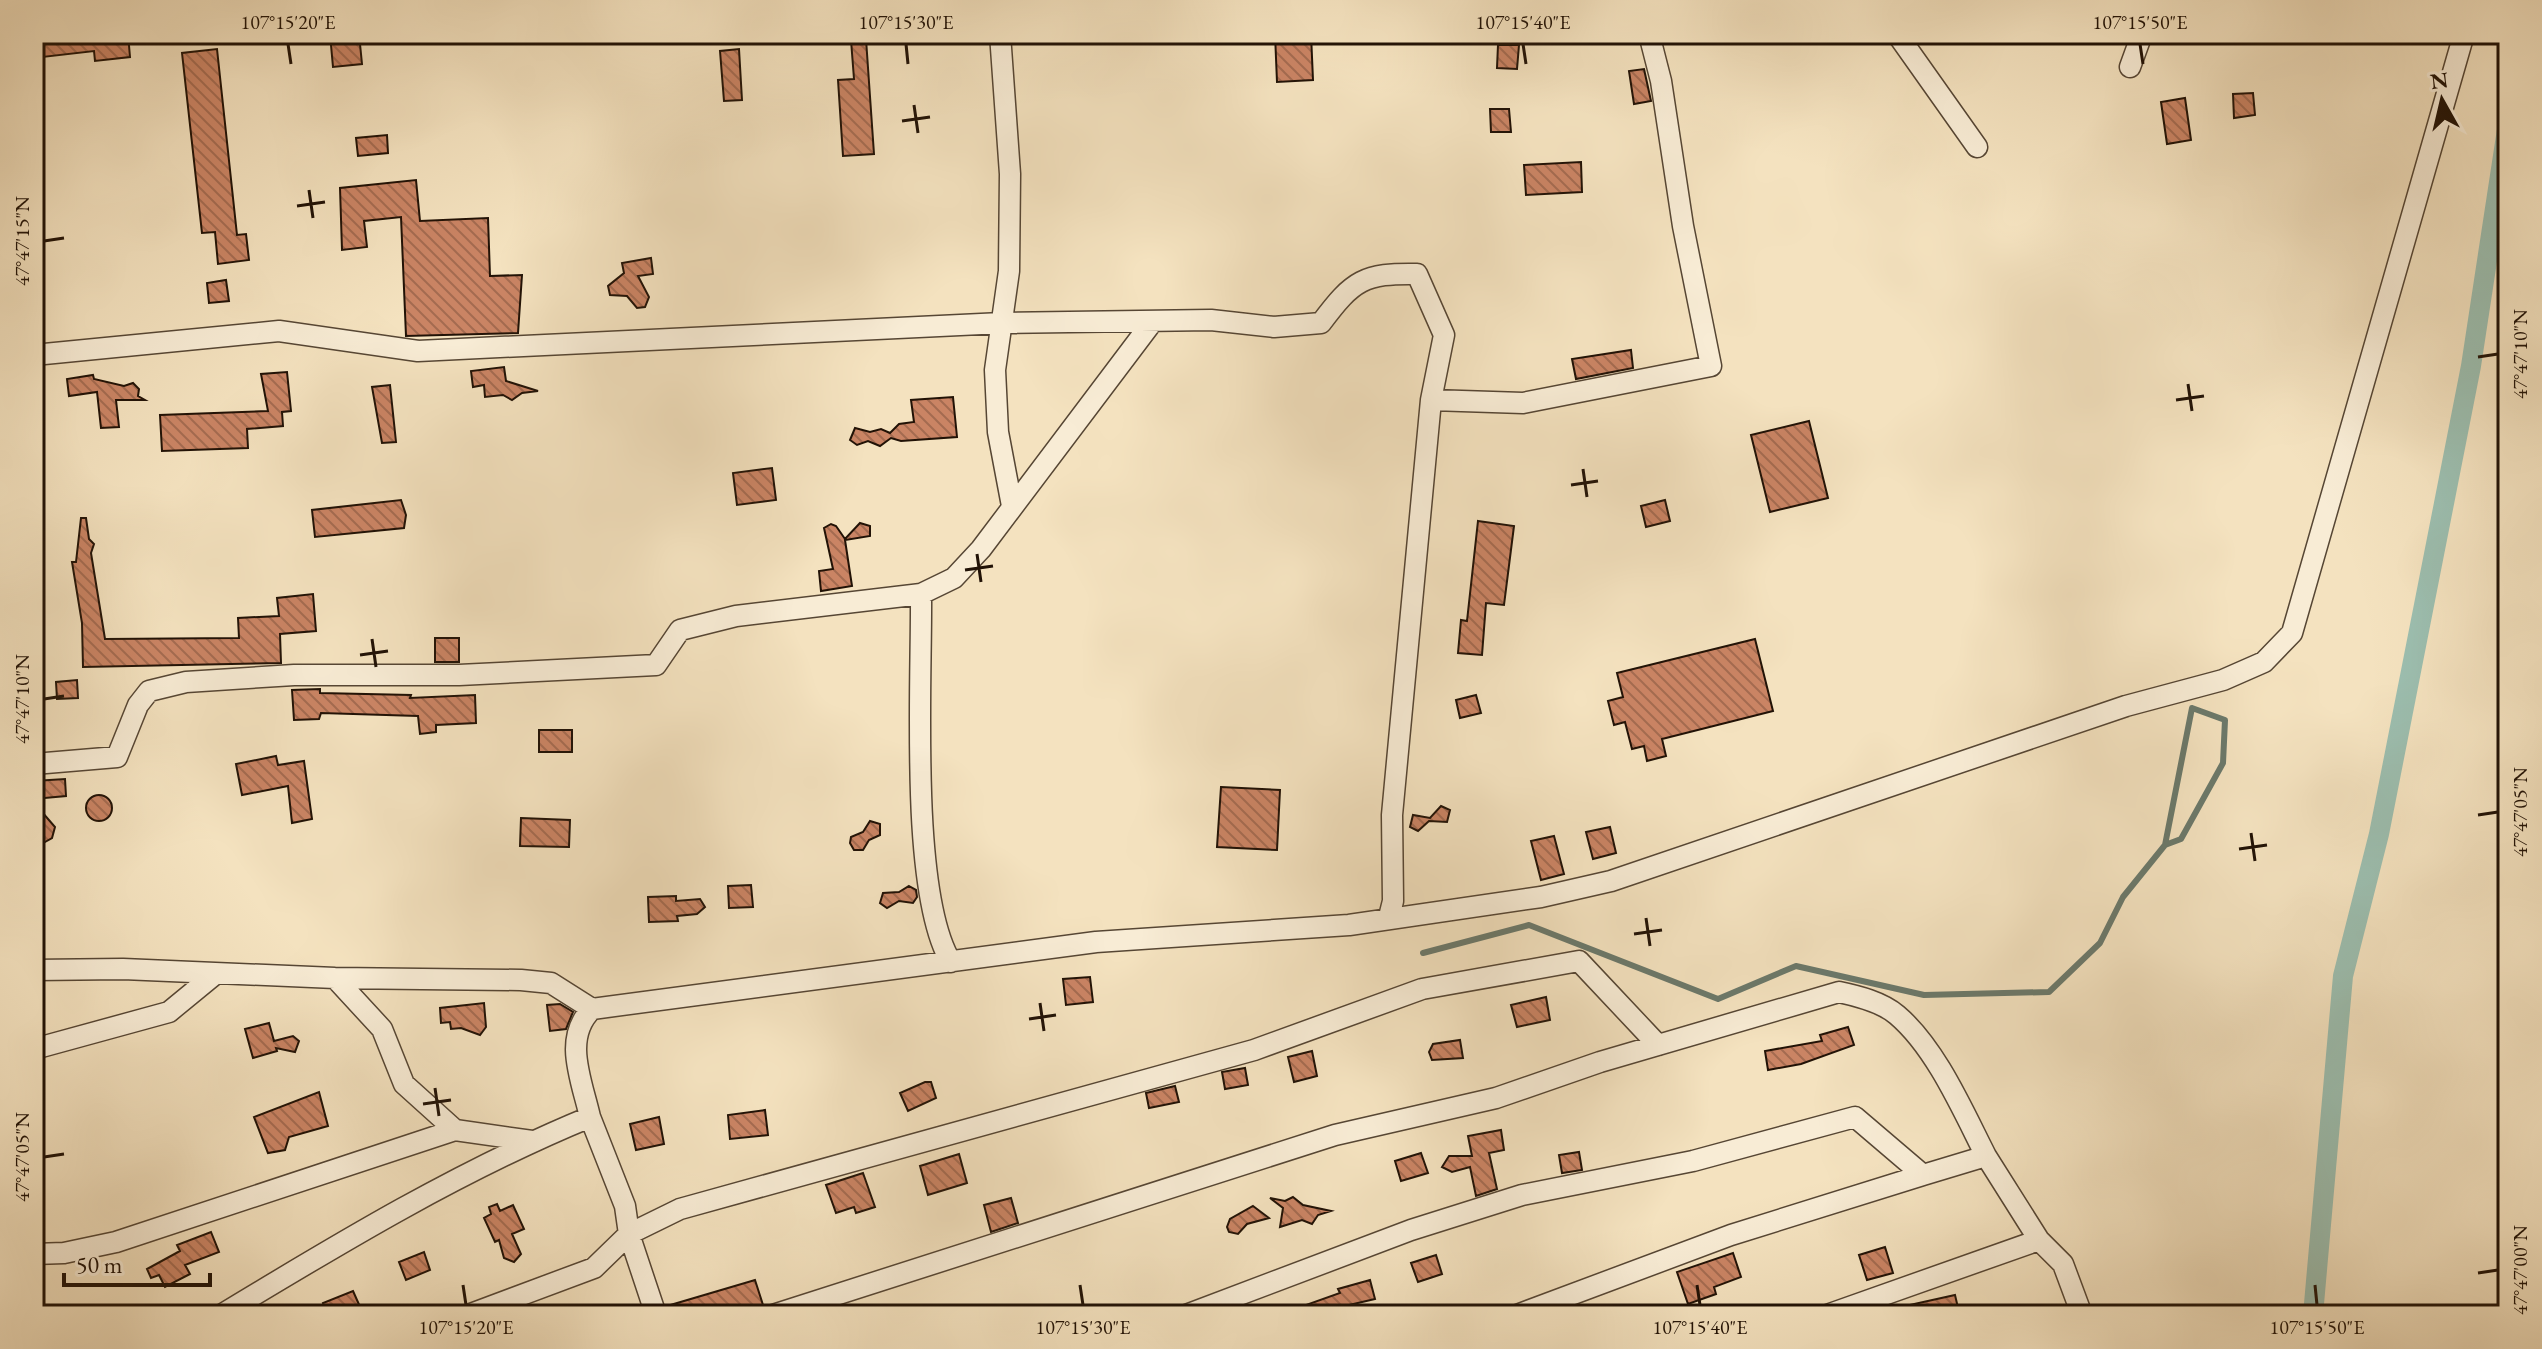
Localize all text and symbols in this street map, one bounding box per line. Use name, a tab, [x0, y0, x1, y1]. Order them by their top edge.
text: 107°15'20"E	[241, 9, 335, 35]
text: 107°15'30"E	[859, 9, 953, 35]
text: 107°15'40"E	[1476, 9, 1570, 35]
text: 107°15'50"E	[2093, 9, 2187, 35]
north arrow	[2402, 60, 2482, 140]
text: N	[2428, 65, 2450, 96]
text: 47°47'15"N	[9, 196, 35, 286]
text: 47°47'10"N	[2507, 309, 2533, 399]
text: 47°47'10"N	[9, 654, 35, 744]
text: 47°47'05"N	[2507, 767, 2533, 857]
text: 47°47'05"N	[9, 1112, 35, 1202]
text: 47°47'00"N	[2507, 1225, 2533, 1315]
scale bar	[64, 1237, 210, 1287]
text: 50 m	[76, 1249, 123, 1280]
text: 107°15'20"E	[419, 1314, 513, 1340]
text: 107°15'30"E	[1036, 1314, 1130, 1340]
text: 107°15'40"E	[1653, 1314, 1747, 1340]
text: 107°15'50"E	[2270, 1314, 2364, 1340]

